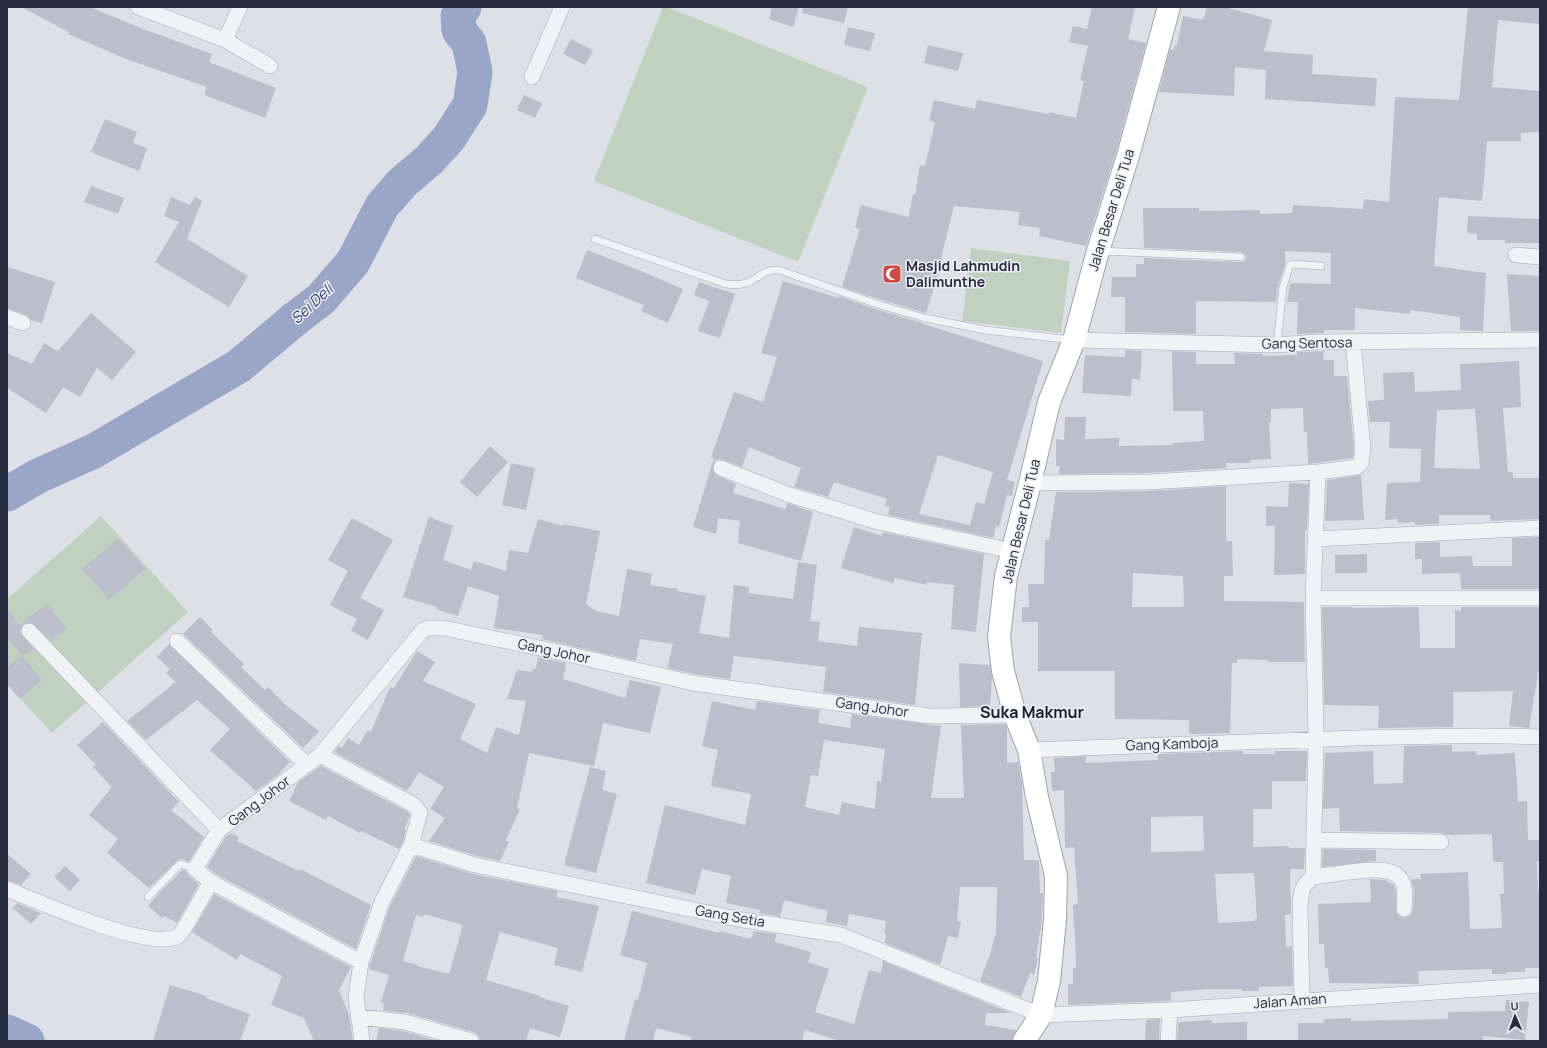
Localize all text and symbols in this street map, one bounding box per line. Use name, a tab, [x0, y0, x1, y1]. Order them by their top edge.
street label: Jalan Besar Deli Tua	[1083, 146, 1138, 273]
place label: Masjid Lahmudin Dalimunthe	[906, 256, 1020, 291]
mosque icon: Masjid Lahmudin Dalimunthe	[881, 263, 903, 285]
water label: Sei Deli	[286, 277, 339, 328]
street label: Gang Sentosa	[1262, 332, 1352, 353]
street label: Jalan Besar Deli Tua	[997, 457, 1044, 585]
street label: Gang Johor	[516, 634, 592, 667]
street label: Gang Johor	[834, 692, 910, 721]
district label: Suka Makmur	[980, 701, 1084, 723]
street label: Gang Kamboja	[1125, 732, 1219, 755]
street label: Gang Johor	[224, 771, 294, 830]
street label: Gang Setia	[694, 900, 766, 931]
street label: Jalan Aman	[1253, 988, 1327, 1013]
north arrow	[1495, 996, 1535, 1036]
text: U	[1510, 998, 1519, 1013]

